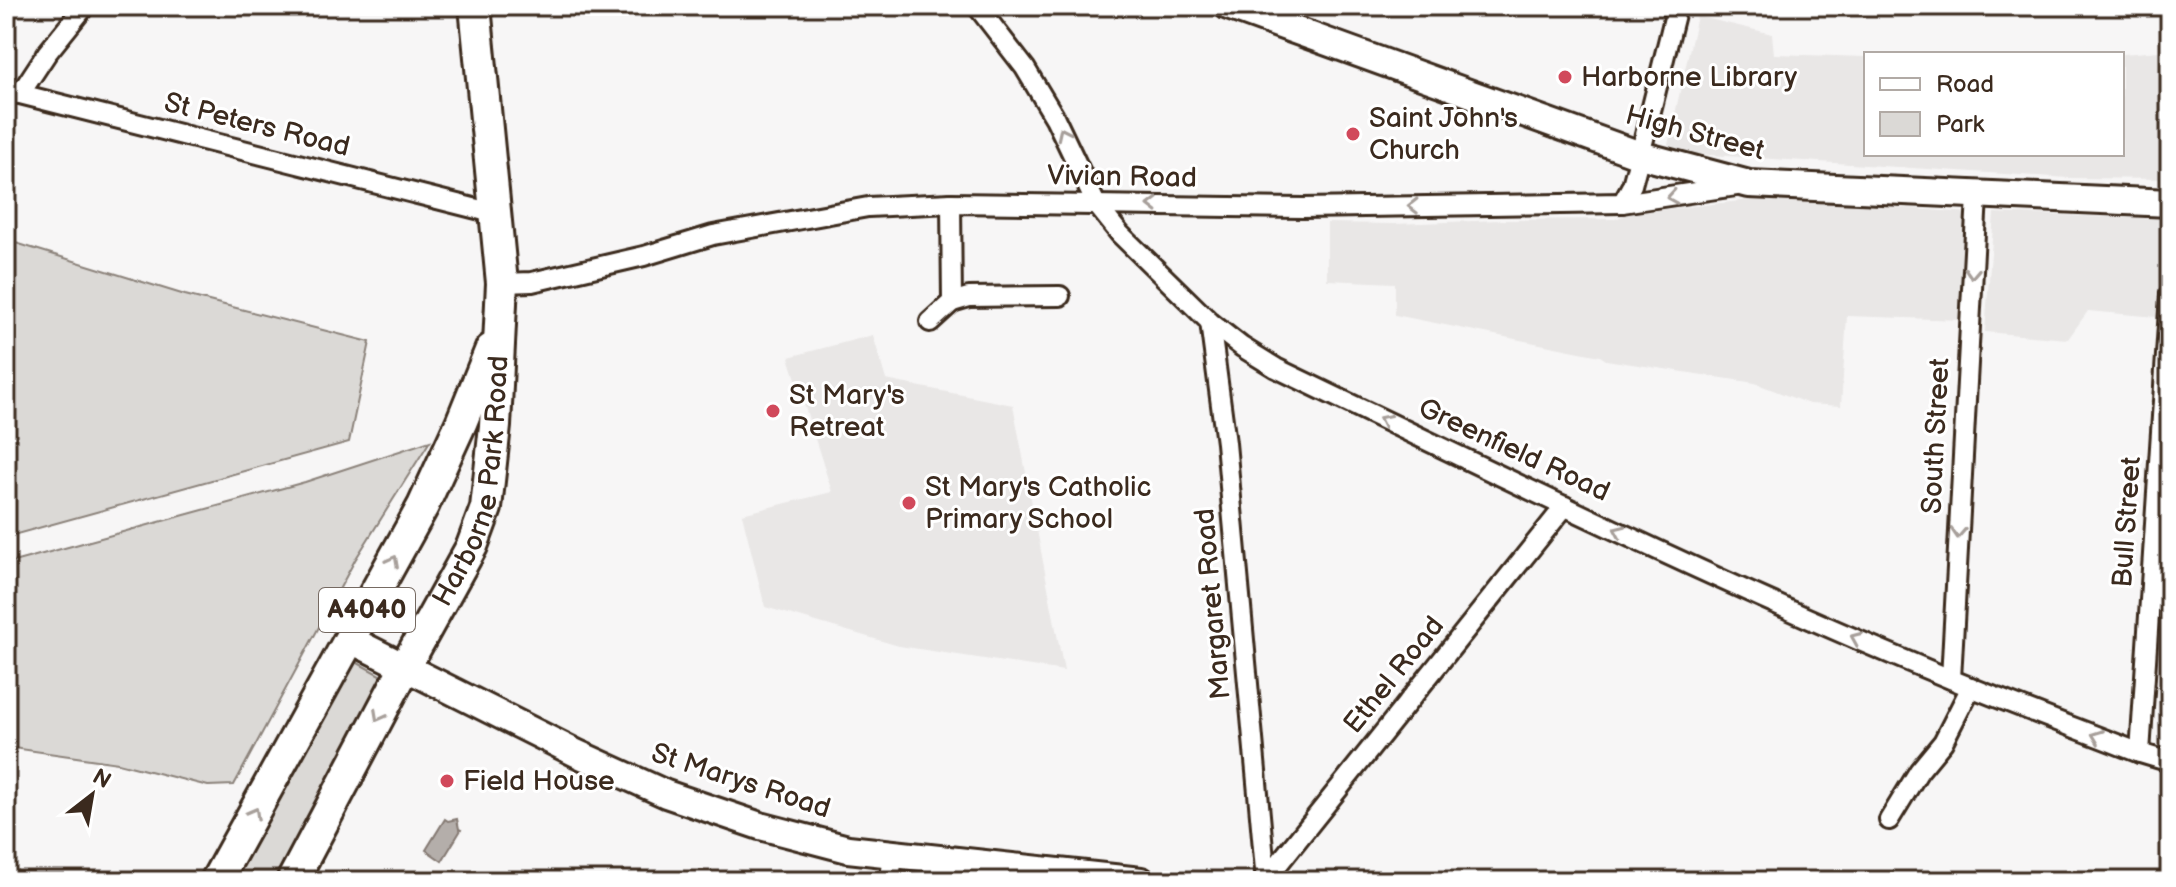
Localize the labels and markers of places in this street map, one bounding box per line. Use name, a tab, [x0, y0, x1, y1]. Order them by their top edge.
place label: Harborne Library	[1581, 61, 1797, 94]
marker: Harborne Library	[1556, 68, 1574, 86]
place label: Saint John's Church	[1369, 102, 1518, 167]
marker: Saint John's Church	[1344, 125, 1362, 143]
place label: St Mary's Retreat	[789, 379, 905, 444]
marker: St Mary's Retreat	[764, 402, 782, 420]
place label: St Mary's Catholic Primary School	[925, 471, 1152, 536]
marker: St Mary's Catholic Primary School	[900, 494, 918, 512]
place label: Field House	[463, 765, 615, 798]
marker: Field House	[438, 772, 456, 790]

